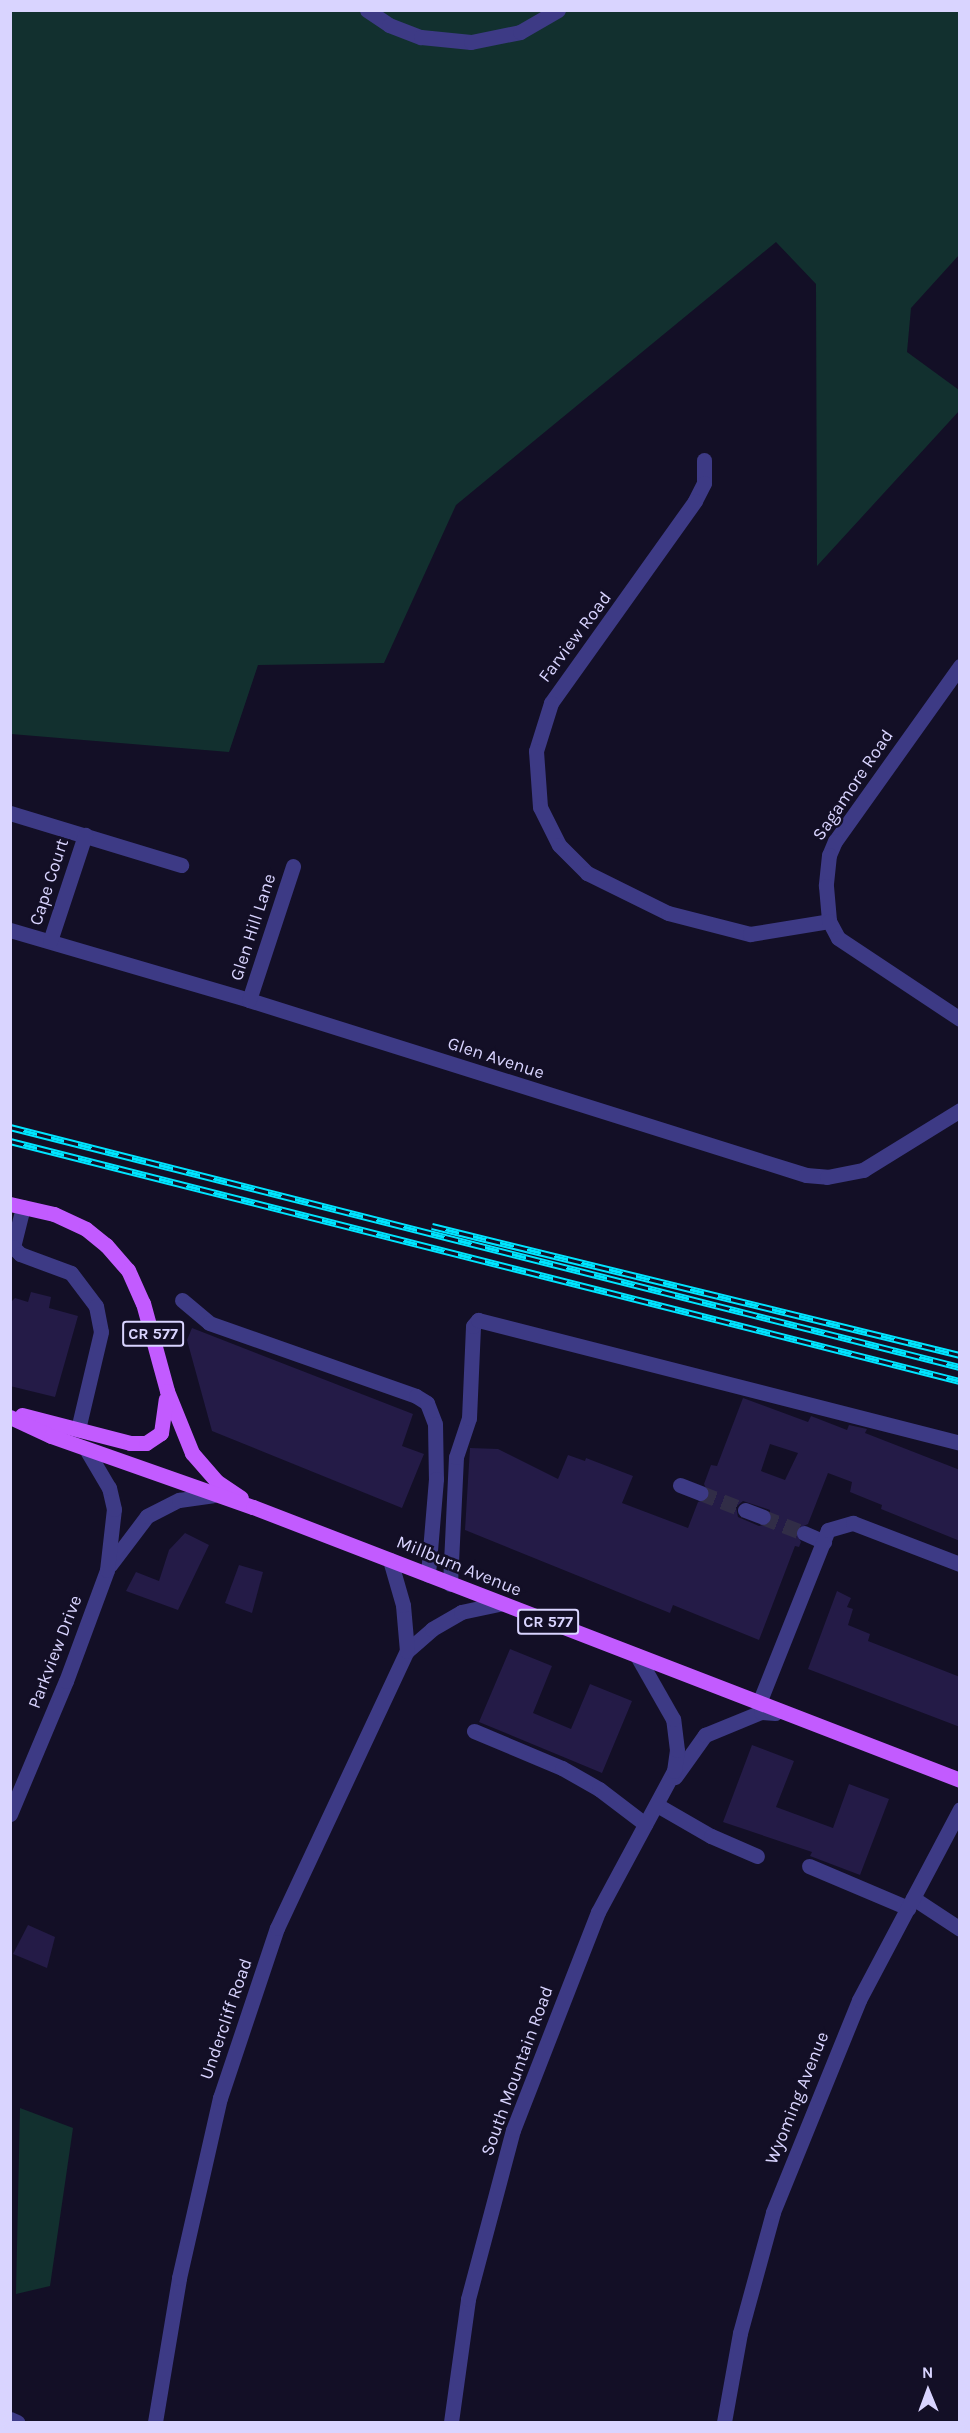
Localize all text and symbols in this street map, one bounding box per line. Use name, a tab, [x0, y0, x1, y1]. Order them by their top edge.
street label: Farview Road	[534, 587, 616, 687]
street label: Sagamore Road	[808, 725, 898, 845]
street label: Cape Court	[25, 836, 73, 928]
street label: Glen Hill Lane	[226, 871, 280, 983]
street label: Glen Avenue	[445, 1032, 547, 1084]
road number: CR 577	[122, 1321, 184, 1347]
street label: Millburn Avenue	[393, 1531, 525, 1601]
street label: Parkview Drive	[23, 1592, 87, 1712]
road number: CR 577	[516, 1609, 580, 1635]
street label: Undercliff Road	[195, 1956, 257, 2082]
street label: South Mountain Road	[476, 1983, 558, 2159]
street label: Wyoming Avenue	[761, 2029, 833, 2167]
north arrow	[898, 2361, 958, 2421]
text: N	[922, 2363, 934, 2382]

